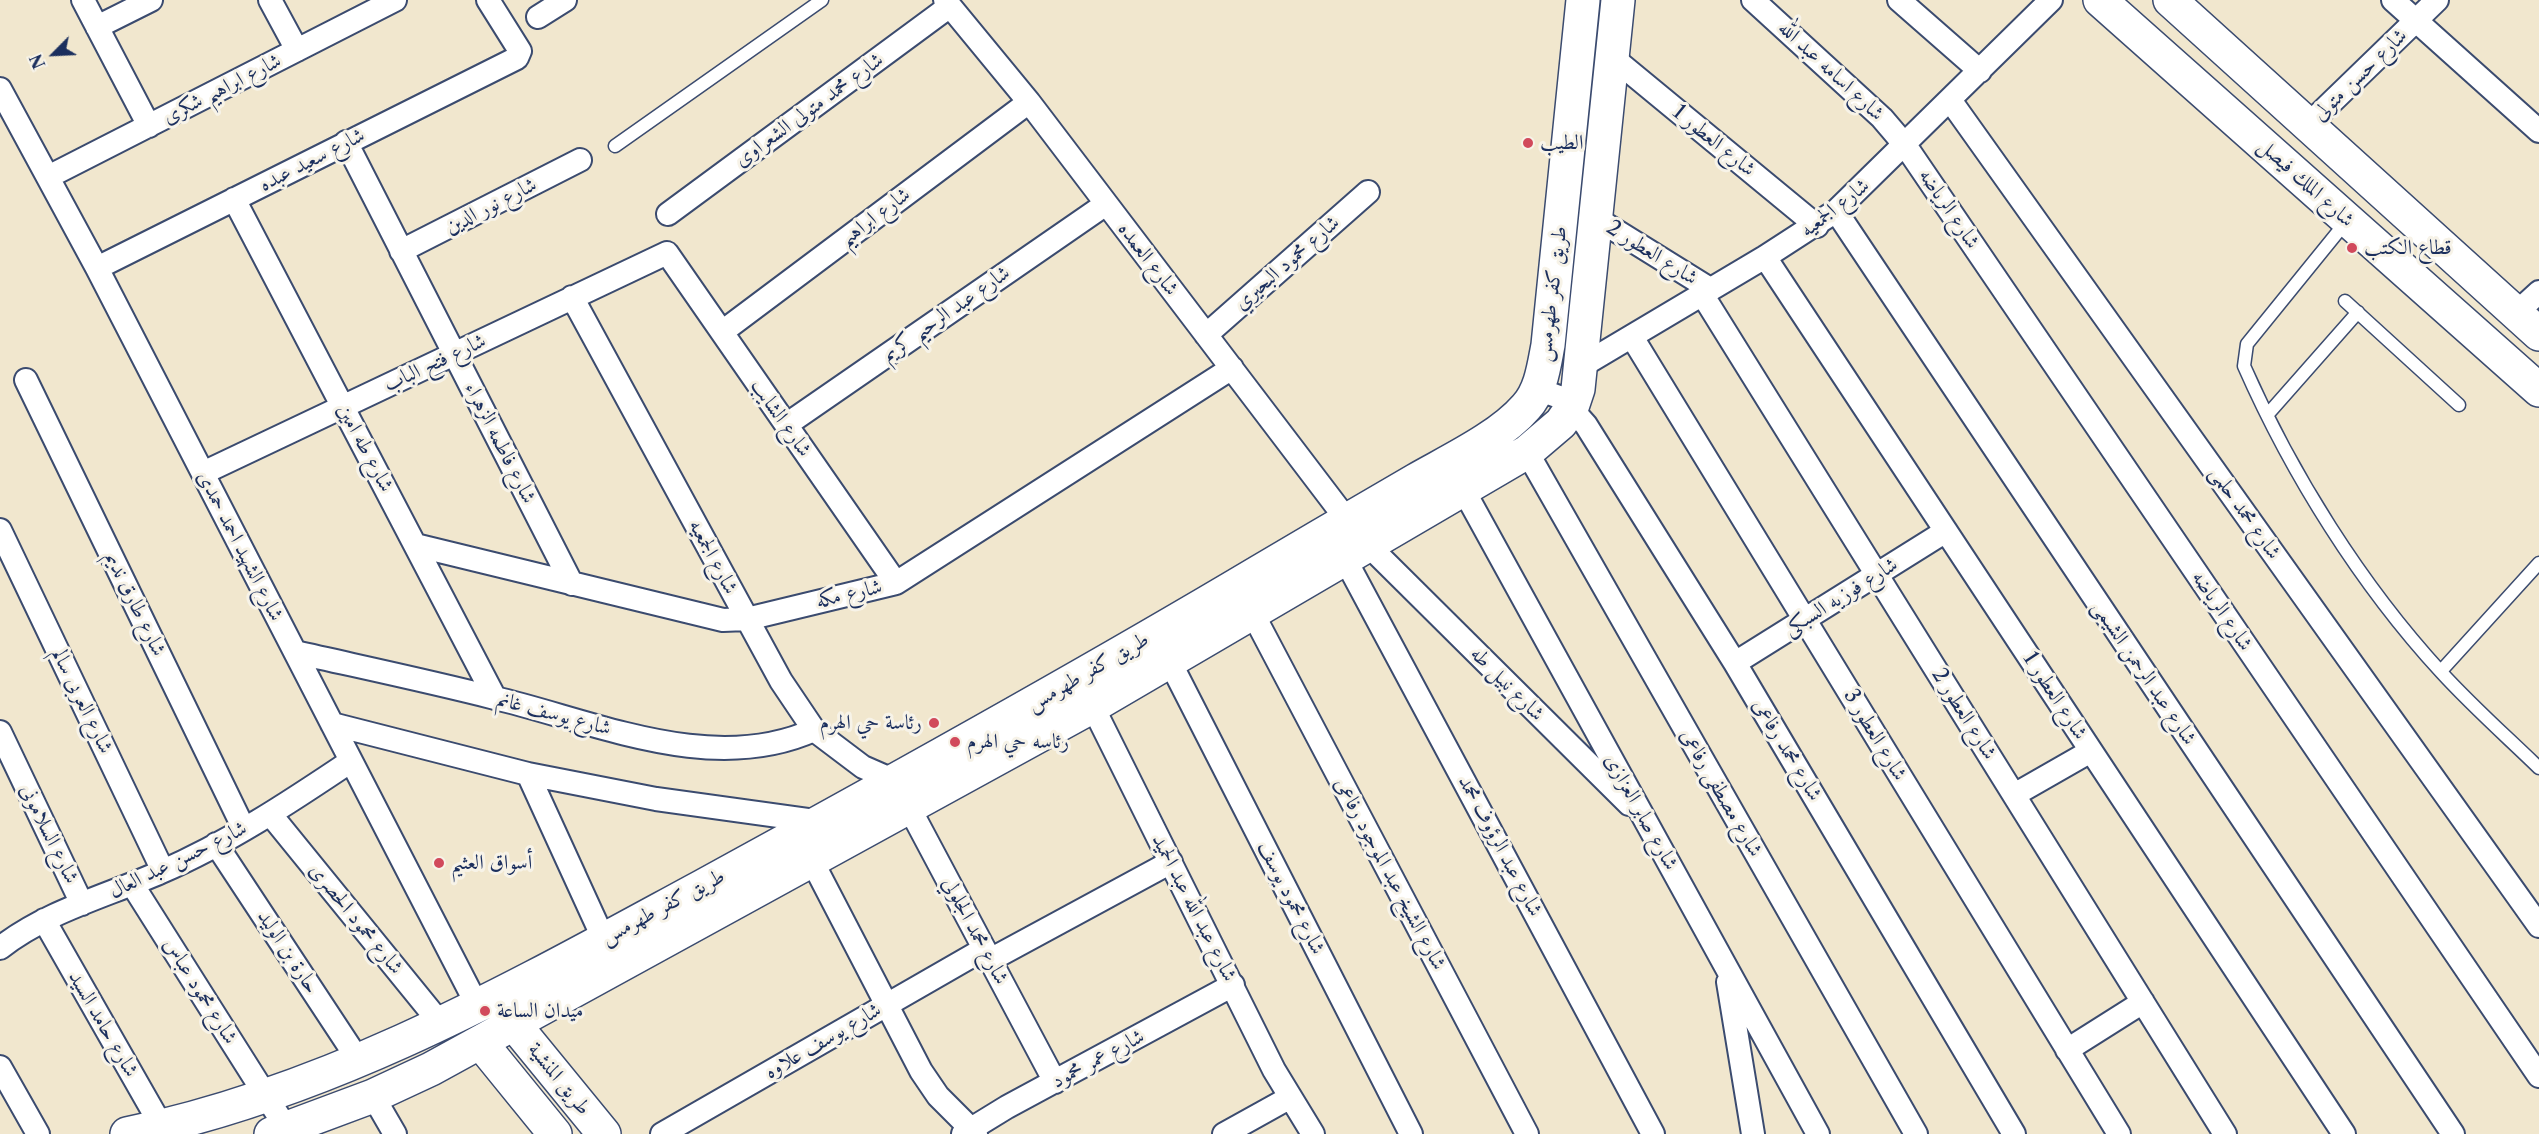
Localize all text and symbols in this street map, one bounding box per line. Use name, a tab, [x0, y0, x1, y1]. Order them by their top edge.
street label: شارع اسامه عبد الله	[1773, 15, 1889, 127]
north arrow	[24, 24, 84, 84]
street label: شارع حسن متولى	[2307, 24, 2413, 126]
street label: شارع محمد متولى الشعراوى	[730, 47, 888, 173]
street label: شارع ابراهيم شكرى	[158, 48, 286, 130]
text: N	[26, 51, 50, 72]
street label: شارع العطور 1	[1667, 100, 1761, 182]
street label: شارع سعيد عبده	[255, 123, 369, 197]
place label: الطيب	[1540, 130, 1583, 156]
street label: شارع الملك فيصل	[2253, 133, 2359, 233]
marker: الطيب	[1521, 136, 1535, 150]
street label: شارع الرياضه	[1913, 164, 1985, 254]
street label: شارع نور الدين	[441, 172, 541, 240]
street label: شارع الجمعيه	[1795, 173, 1875, 243]
street label: شارع ابراهيم	[835, 182, 915, 252]
street label: شارع محمود البحيري	[1229, 210, 1345, 316]
street label: شارع العطور 2	[1602, 215, 1702, 291]
street label: شارع العمده	[1112, 217, 1184, 301]
street label: طريق كفر طهرمس	[1531, 225, 1573, 363]
place label: قطاع الكتب	[2364, 235, 2452, 261]
marker: قطاع الكتب	[2345, 241, 2359, 255]
street label: شارع عبد الرحيم كريم	[877, 260, 1015, 368]
street label: شارع فتح الباب	[380, 328, 490, 398]
street label: شارع الشايب	[745, 374, 817, 462]
street label: شارع فاطمه الزهراء	[459, 378, 541, 508]
street label: شارع طه امين	[331, 400, 399, 496]
street label: شارع محمد حلمى	[2204, 462, 2286, 564]
street label: شارع الشهيد احمد حمدى	[191, 467, 289, 625]
street label: شارع الجمعيه	[683, 515, 743, 599]
street label: شارع طارق نديم	[99, 548, 171, 660]
street label: شارع فوزيه السبكى	[1779, 552, 1903, 642]
street label: شارع الرياضه	[2186, 566, 2258, 656]
street label: شارع مكه	[814, 574, 884, 614]
street label: شارع عبد الرحمن الشيمى	[2086, 596, 2202, 750]
street label: طريق كفر طهرمس	[1023, 627, 1153, 717]
street label: شارع نبيل طه	[1465, 642, 1549, 726]
street label: شارع العربى سالم	[46, 644, 118, 758]
street label: شارع العطور 1	[2017, 647, 2093, 745]
street label: شارع العطور 2	[1926, 664, 2002, 764]
street label: شارع العطور 3	[1838, 685, 1912, 785]
street label: شارع يوسف غانم	[494, 687, 614, 741]
street label: شارع محمد رفاعى	[1747, 694, 1827, 806]
place label: رئاسة حي الهرم	[820, 710, 922, 736]
marker: رئاسة حي الهرم	[927, 716, 941, 730]
street label: شارع مصطفى رفاعى	[1674, 725, 1768, 861]
place label: رئاسه حي الهرم	[967, 729, 1069, 755]
marker: رئاسه حي الهرم	[948, 735, 962, 749]
street label: شارع صابر العزازى	[1599, 749, 1683, 875]
street label: شارع عبد الرؤوف محمد	[1452, 771, 1548, 921]
street label: شارع الشيخ عبد الموجود رفاعى	[1329, 774, 1451, 974]
street label: شارع السلامونى	[14, 780, 84, 888]
street label: شارع حسن عبد العال	[105, 816, 251, 904]
street label: شارع عبد الله عبد الحميد	[1146, 830, 1242, 986]
street label: شارع محمود يوسف	[1252, 837, 1330, 959]
place label: أسواق العثيم	[451, 850, 532, 876]
marker: أسواق العثيم	[432, 856, 446, 870]
street label: شارع محمود الحصرى	[303, 858, 409, 980]
street label: طريق كفر طهرمس	[597, 864, 729, 950]
street label: شارع محمد الجلولي	[936, 873, 1014, 989]
street label: حارة بن الوليد	[252, 905, 324, 999]
street label: شارع محمود عباس	[157, 933, 243, 1049]
street label: شارع حامد السيد	[62, 966, 144, 1082]
street label: شارع يوسف علاوه	[760, 997, 886, 1085]
place label: ميدان الساعة	[497, 998, 583, 1024]
marker: ميدان الساعة	[478, 1004, 492, 1018]
street label: شارع عمر محمود	[1047, 1024, 1149, 1094]
street label: طريق المنشية	[522, 1038, 596, 1120]

